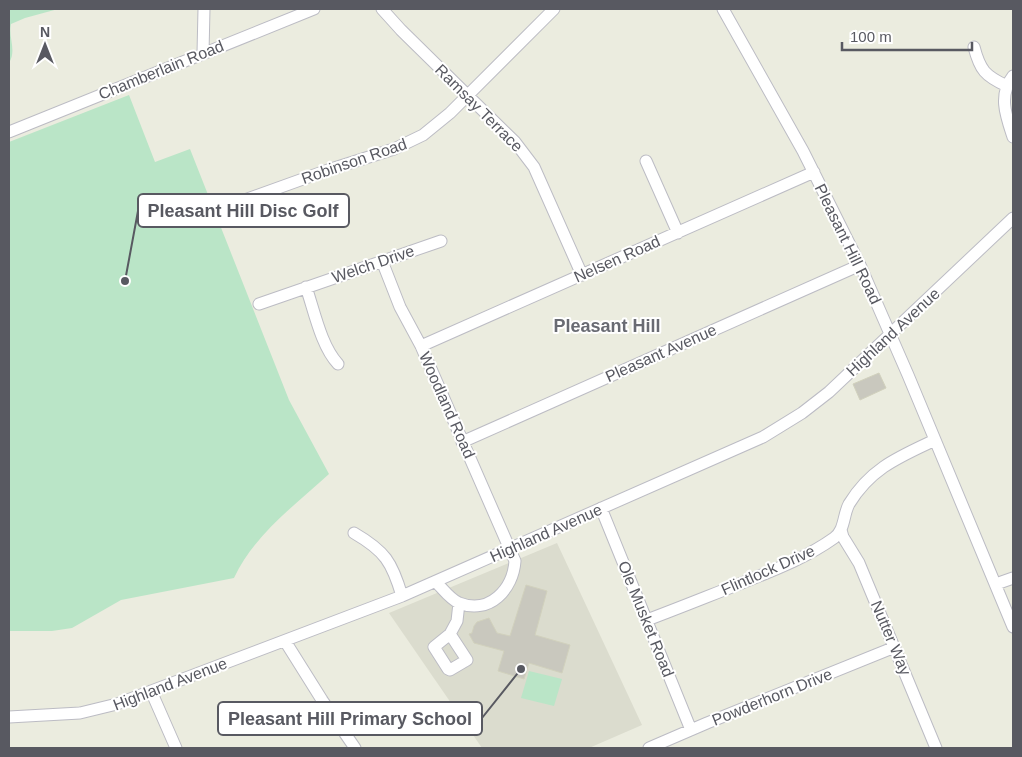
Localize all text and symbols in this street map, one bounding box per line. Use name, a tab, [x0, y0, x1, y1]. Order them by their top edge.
north arrow	[20, 20, 70, 70]
scale bar	[842, 20, 972, 52]
text: N	[40, 24, 50, 40]
text: 100 m	[850, 28, 892, 45]
street label: Chamberlain Road	[96, 37, 226, 103]
street label: Ramsay Terrace	[432, 61, 526, 155]
street label: Robinson Road	[299, 135, 409, 187]
street label: Pleasant Hill Road	[812, 181, 884, 307]
callout: Pleasant Hill Disc Golf	[138, 194, 349, 227]
text: Pleasant Hill Disc Golf	[147, 201, 340, 221]
street label: Nelsen Road	[571, 232, 663, 286]
street label: Welch Drive	[330, 242, 416, 286]
street label: Highland Avenue	[843, 285, 943, 379]
district label: Pleasant Hill	[553, 316, 661, 336]
street label: Pleasant Avenue	[603, 321, 719, 385]
street label: Woodland Road	[416, 349, 478, 461]
street label: Highland Avenue	[487, 501, 605, 565]
street label: Flintlock Drive	[719, 542, 817, 598]
street label: Ole Musket Road	[615, 559, 677, 679]
street label: Nutter Way	[868, 598, 914, 678]
street label: Highland Avenue	[111, 654, 229, 714]
street label: Powderhorn Drive	[709, 665, 835, 729]
callout: Pleasant Hill Primary School	[218, 702, 482, 735]
text: Pleasant Hill Primary School	[228, 709, 472, 729]

